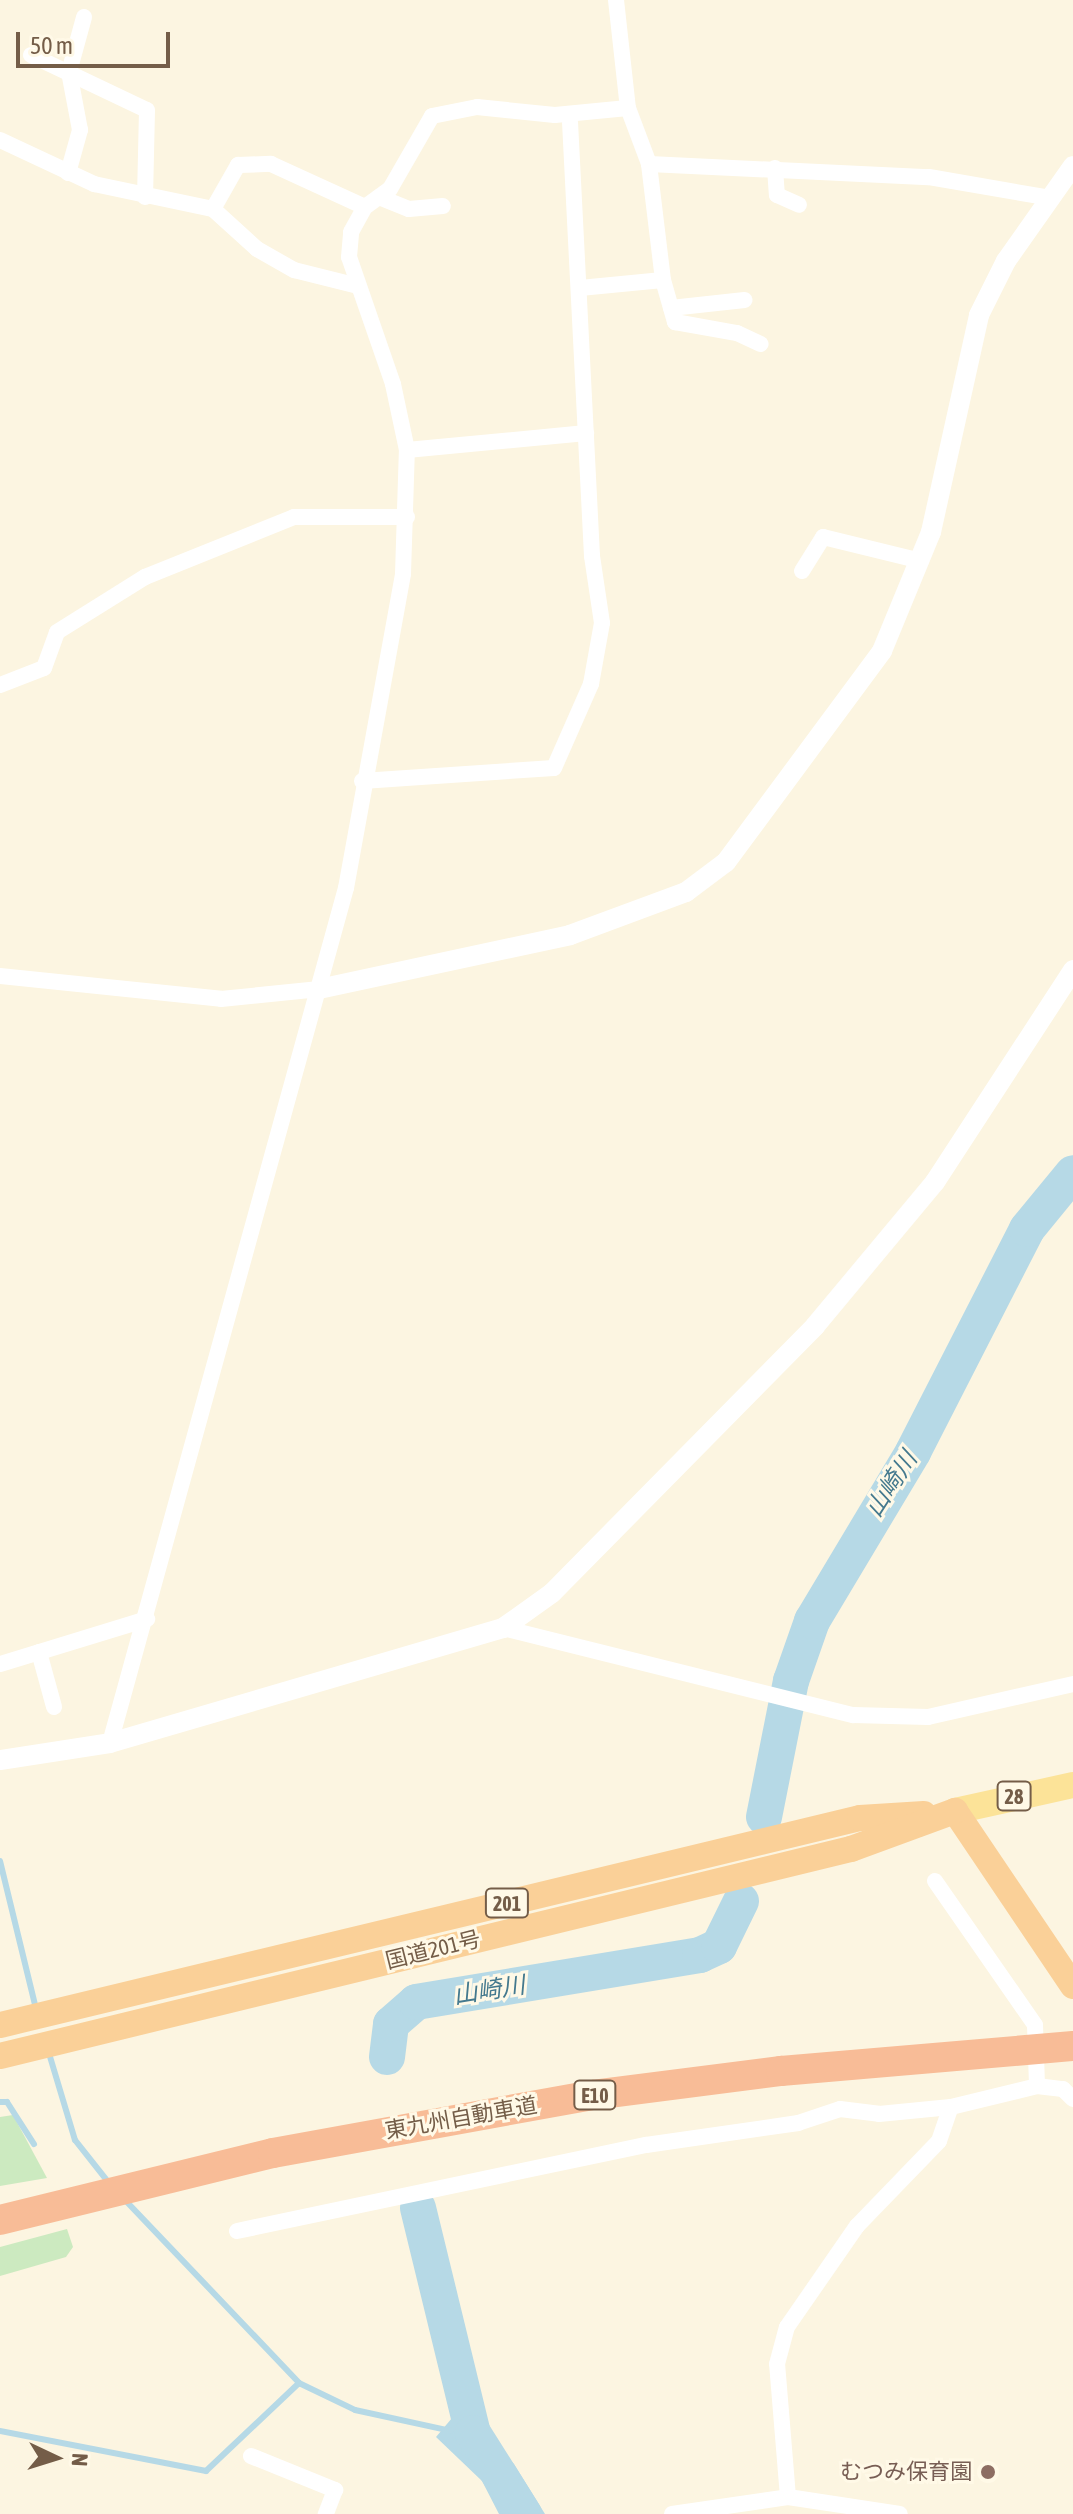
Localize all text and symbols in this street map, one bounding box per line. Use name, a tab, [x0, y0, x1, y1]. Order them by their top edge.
scale bar	[20, 16, 174, 66]
text: 50 m	[30, 32, 73, 59]
water label: 山崎川	[859, 1446, 923, 1522]
road number: 28	[996, 1780, 1032, 1812]
road number: 201	[483, 1887, 531, 1919]
street label: 国道201号	[383, 1925, 483, 1975]
water label: 山崎川	[451, 1970, 527, 2010]
road number: E10	[573, 2079, 617, 2111]
street label: 東九州自動車道	[383, 2092, 539, 2144]
north arrow	[16, 2418, 96, 2498]
text: N	[67, 2452, 93, 2467]
place label: むつみ保育園	[840, 2459, 972, 2485]
marker: むつみ保育園	[979, 2463, 997, 2481]

